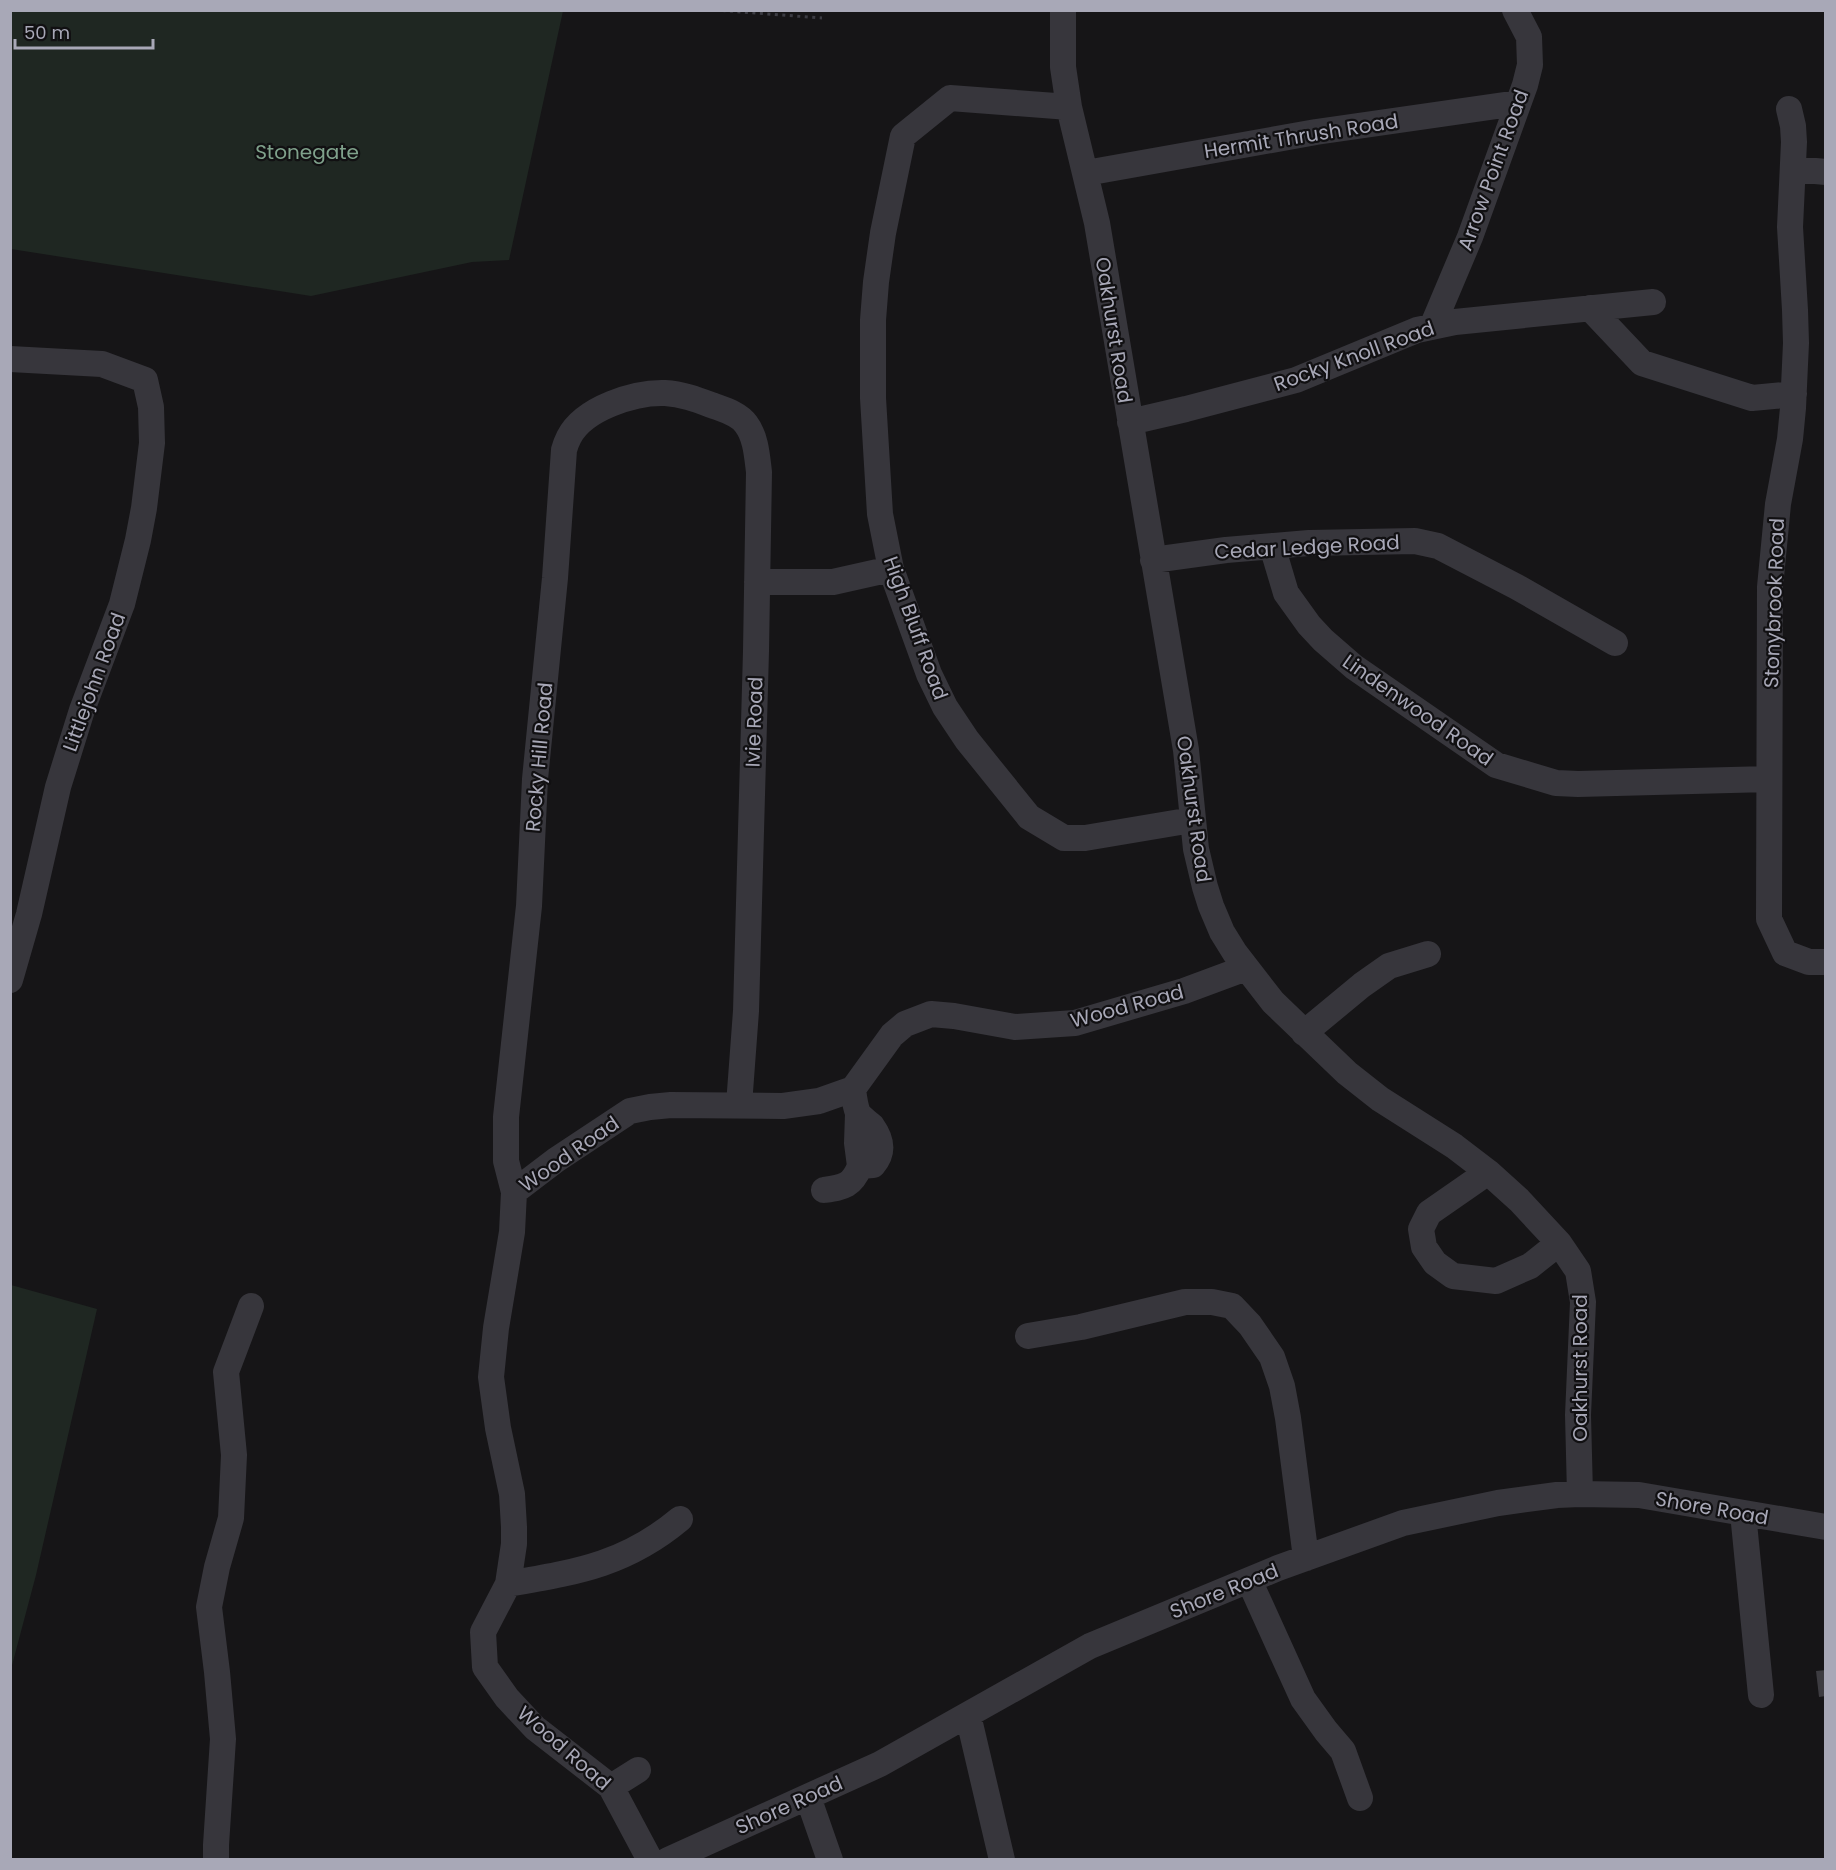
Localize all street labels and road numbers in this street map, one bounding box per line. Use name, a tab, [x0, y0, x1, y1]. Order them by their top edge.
street label: Arrow Point Road	[1451, 85, 1535, 255]
street label: Hermit Thrush Road	[1202, 107, 1400, 165]
street label: Oakhurst Road	[1089, 255, 1139, 405]
street label: Rocky Knoll Road	[1270, 314, 1438, 398]
street label: Stonybrook Road	[1757, 518, 1791, 688]
street label: Cedar Ledge Road	[1214, 528, 1400, 566]
street label: High Bluff Road	[877, 552, 955, 704]
street label: Littlejohn Road	[56, 609, 132, 755]
street label: Lindenwood Road	[1337, 647, 1499, 773]
street label: Ivie Road	[738, 676, 770, 768]
street label: Rocky Hill Road	[519, 681, 559, 833]
street label: Oakhurst Road	[1170, 734, 1218, 884]
street label: Wood Road	[1067, 977, 1187, 1035]
street label: Wood Road	[513, 1109, 625, 1199]
street label: Oakhurst Road	[1566, 1294, 1594, 1442]
street label: Shore Road	[1653, 1484, 1771, 1532]
street label: Shore Road	[1166, 1557, 1282, 1625]
street label: Wood Road	[511, 1699, 617, 1797]
street label: Shore Road	[731, 1769, 847, 1841]

